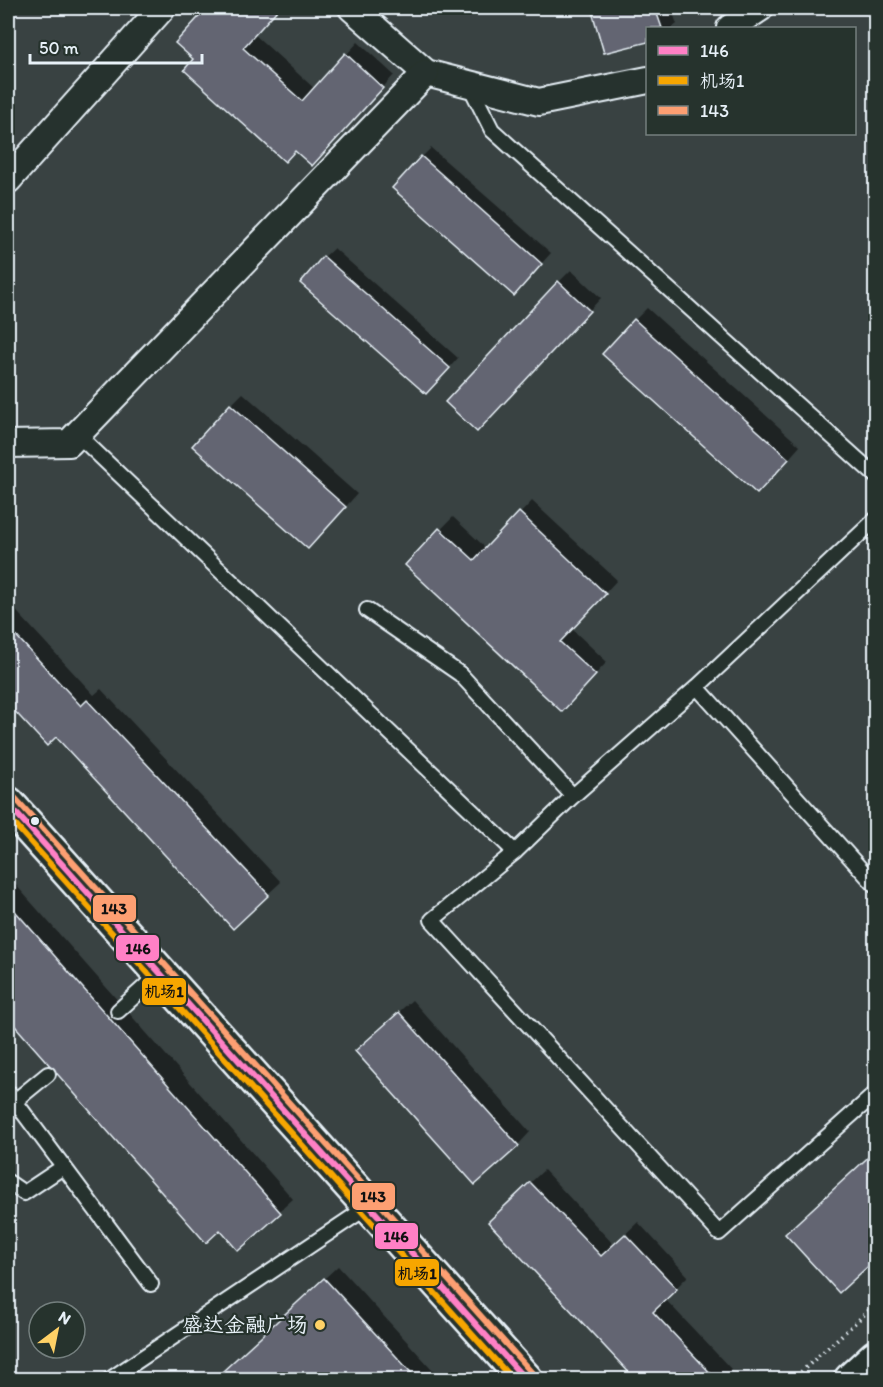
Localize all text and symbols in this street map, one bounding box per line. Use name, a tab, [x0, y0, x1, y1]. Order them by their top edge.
scale bar	[30, 27, 202, 65]
legend	[646, 27, 856, 135]
text: 50 m	[39, 37, 79, 59]
text: 146	[700, 40, 729, 62]
text: 机场1	[700, 70, 744, 92]
text: 143	[700, 100, 729, 122]
unlabelled marker	[29, 815, 41, 827]
line badge: 143	[92, 894, 137, 923]
text: 143	[101, 899, 127, 918]
line badge: 146	[115, 934, 160, 962]
text: 146	[125, 939, 151, 958]
line badge: 机场1	[141, 977, 187, 1006]
text: 机场1	[144, 982, 184, 1001]
line badge: 143	[351, 1182, 396, 1211]
text: 143	[360, 1187, 386, 1206]
line badge: 146	[374, 1222, 419, 1250]
text: 146	[383, 1227, 409, 1246]
line badge: 机场1	[394, 1258, 440, 1287]
text: 机场1	[397, 1264, 437, 1283]
north arrow	[27, 1300, 87, 1360]
text: N	[55, 1307, 74, 1329]
place label: 盛达金融广场	[182, 1312, 308, 1337]
marker: 盛达金融广场	[313, 1318, 327, 1332]

